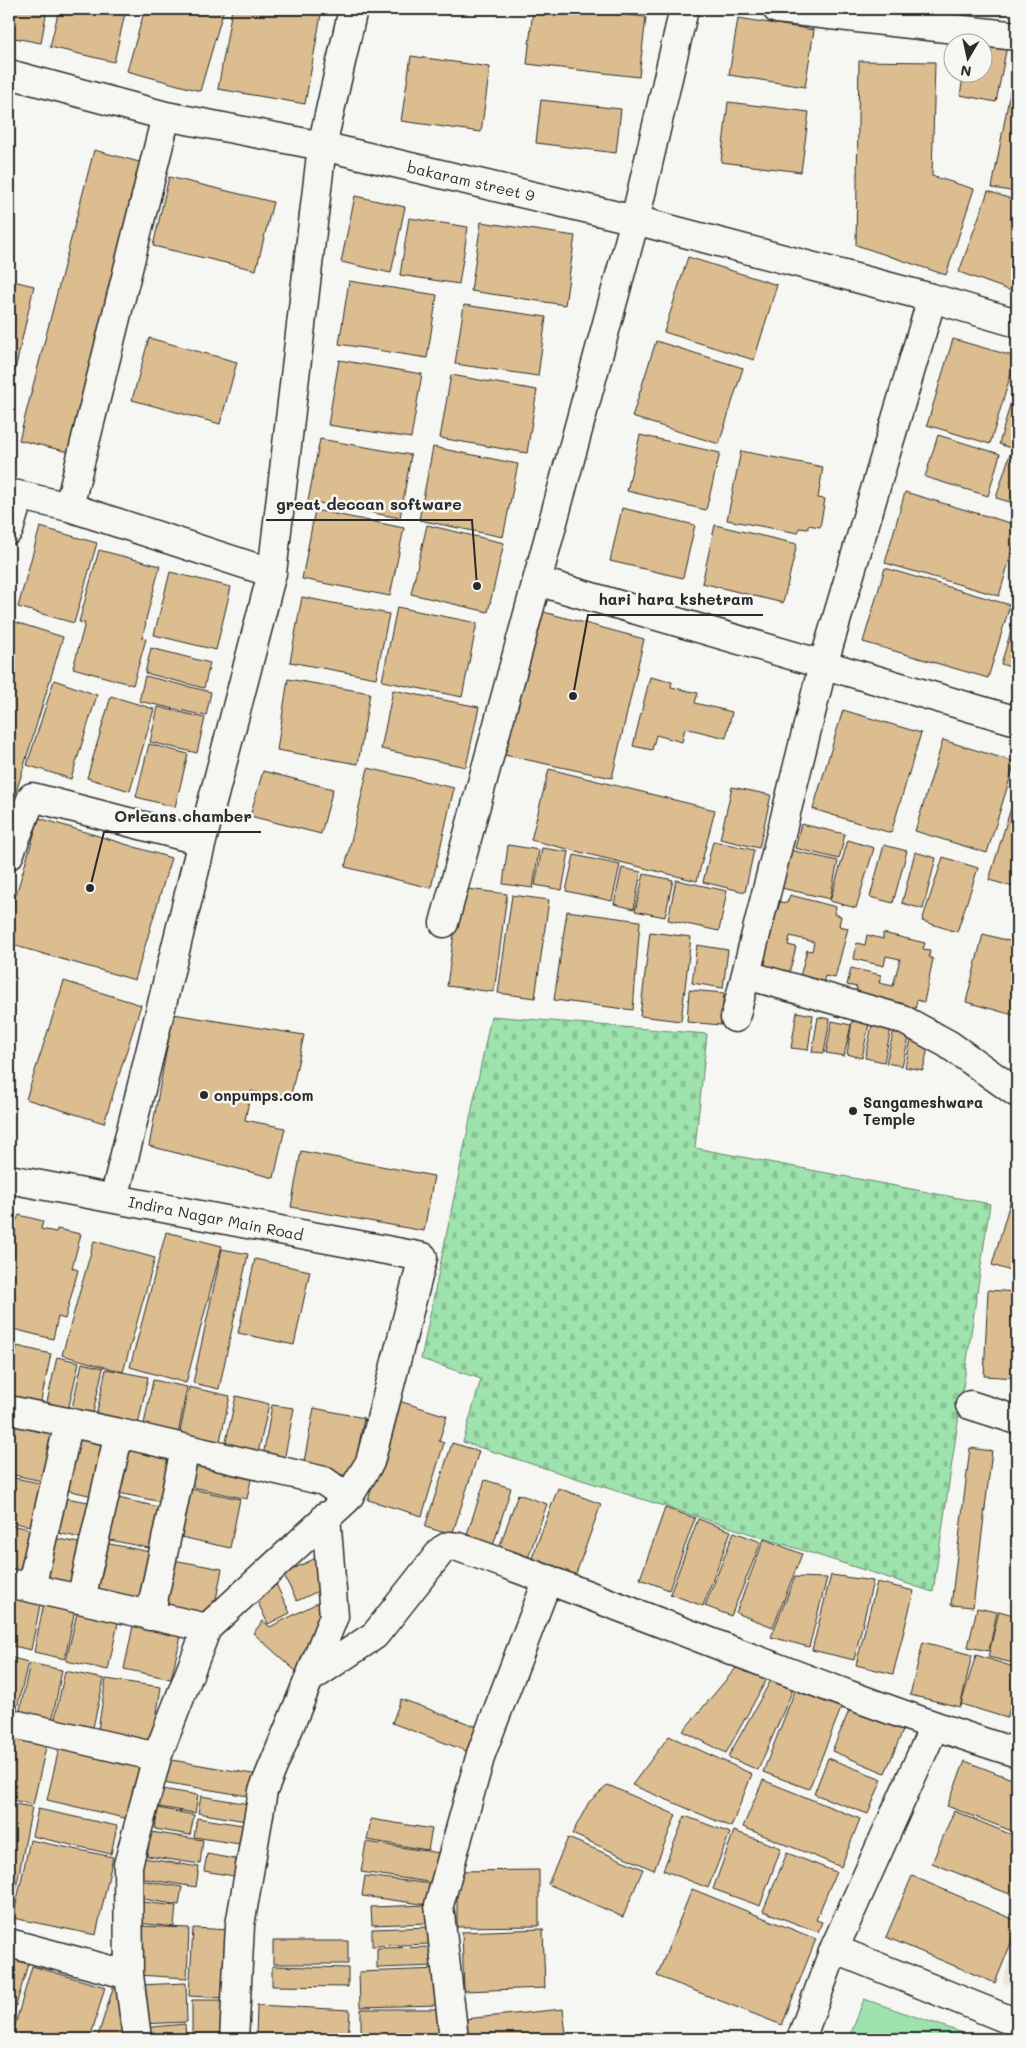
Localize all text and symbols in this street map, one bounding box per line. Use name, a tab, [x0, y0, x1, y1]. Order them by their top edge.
north arrow	[944, 32, 994, 82]
text: N	[959, 61, 973, 82]
street label: bakaram street 9	[405, 157, 537, 205]
callout: great deccan software	[266, 489, 472, 520]
text: great deccan software	[276, 493, 462, 514]
callout: hari hara kshetram	[588, 584, 763, 615]
text: hari hara kshetram	[598, 588, 754, 609]
callout: Orleans chamber	[104, 801, 261, 832]
text: Orleans chamber	[114, 805, 252, 826]
place label: onpumps.com	[214, 1085, 313, 1105]
marker: onpumps.com	[198, 1089, 210, 1101]
place label: Sangameshwara Temple	[863, 1092, 983, 1129]
marker: Sangameshwara Temple	[847, 1105, 859, 1117]
street label: Indira Nagar Main Road	[127, 1191, 305, 1245]

